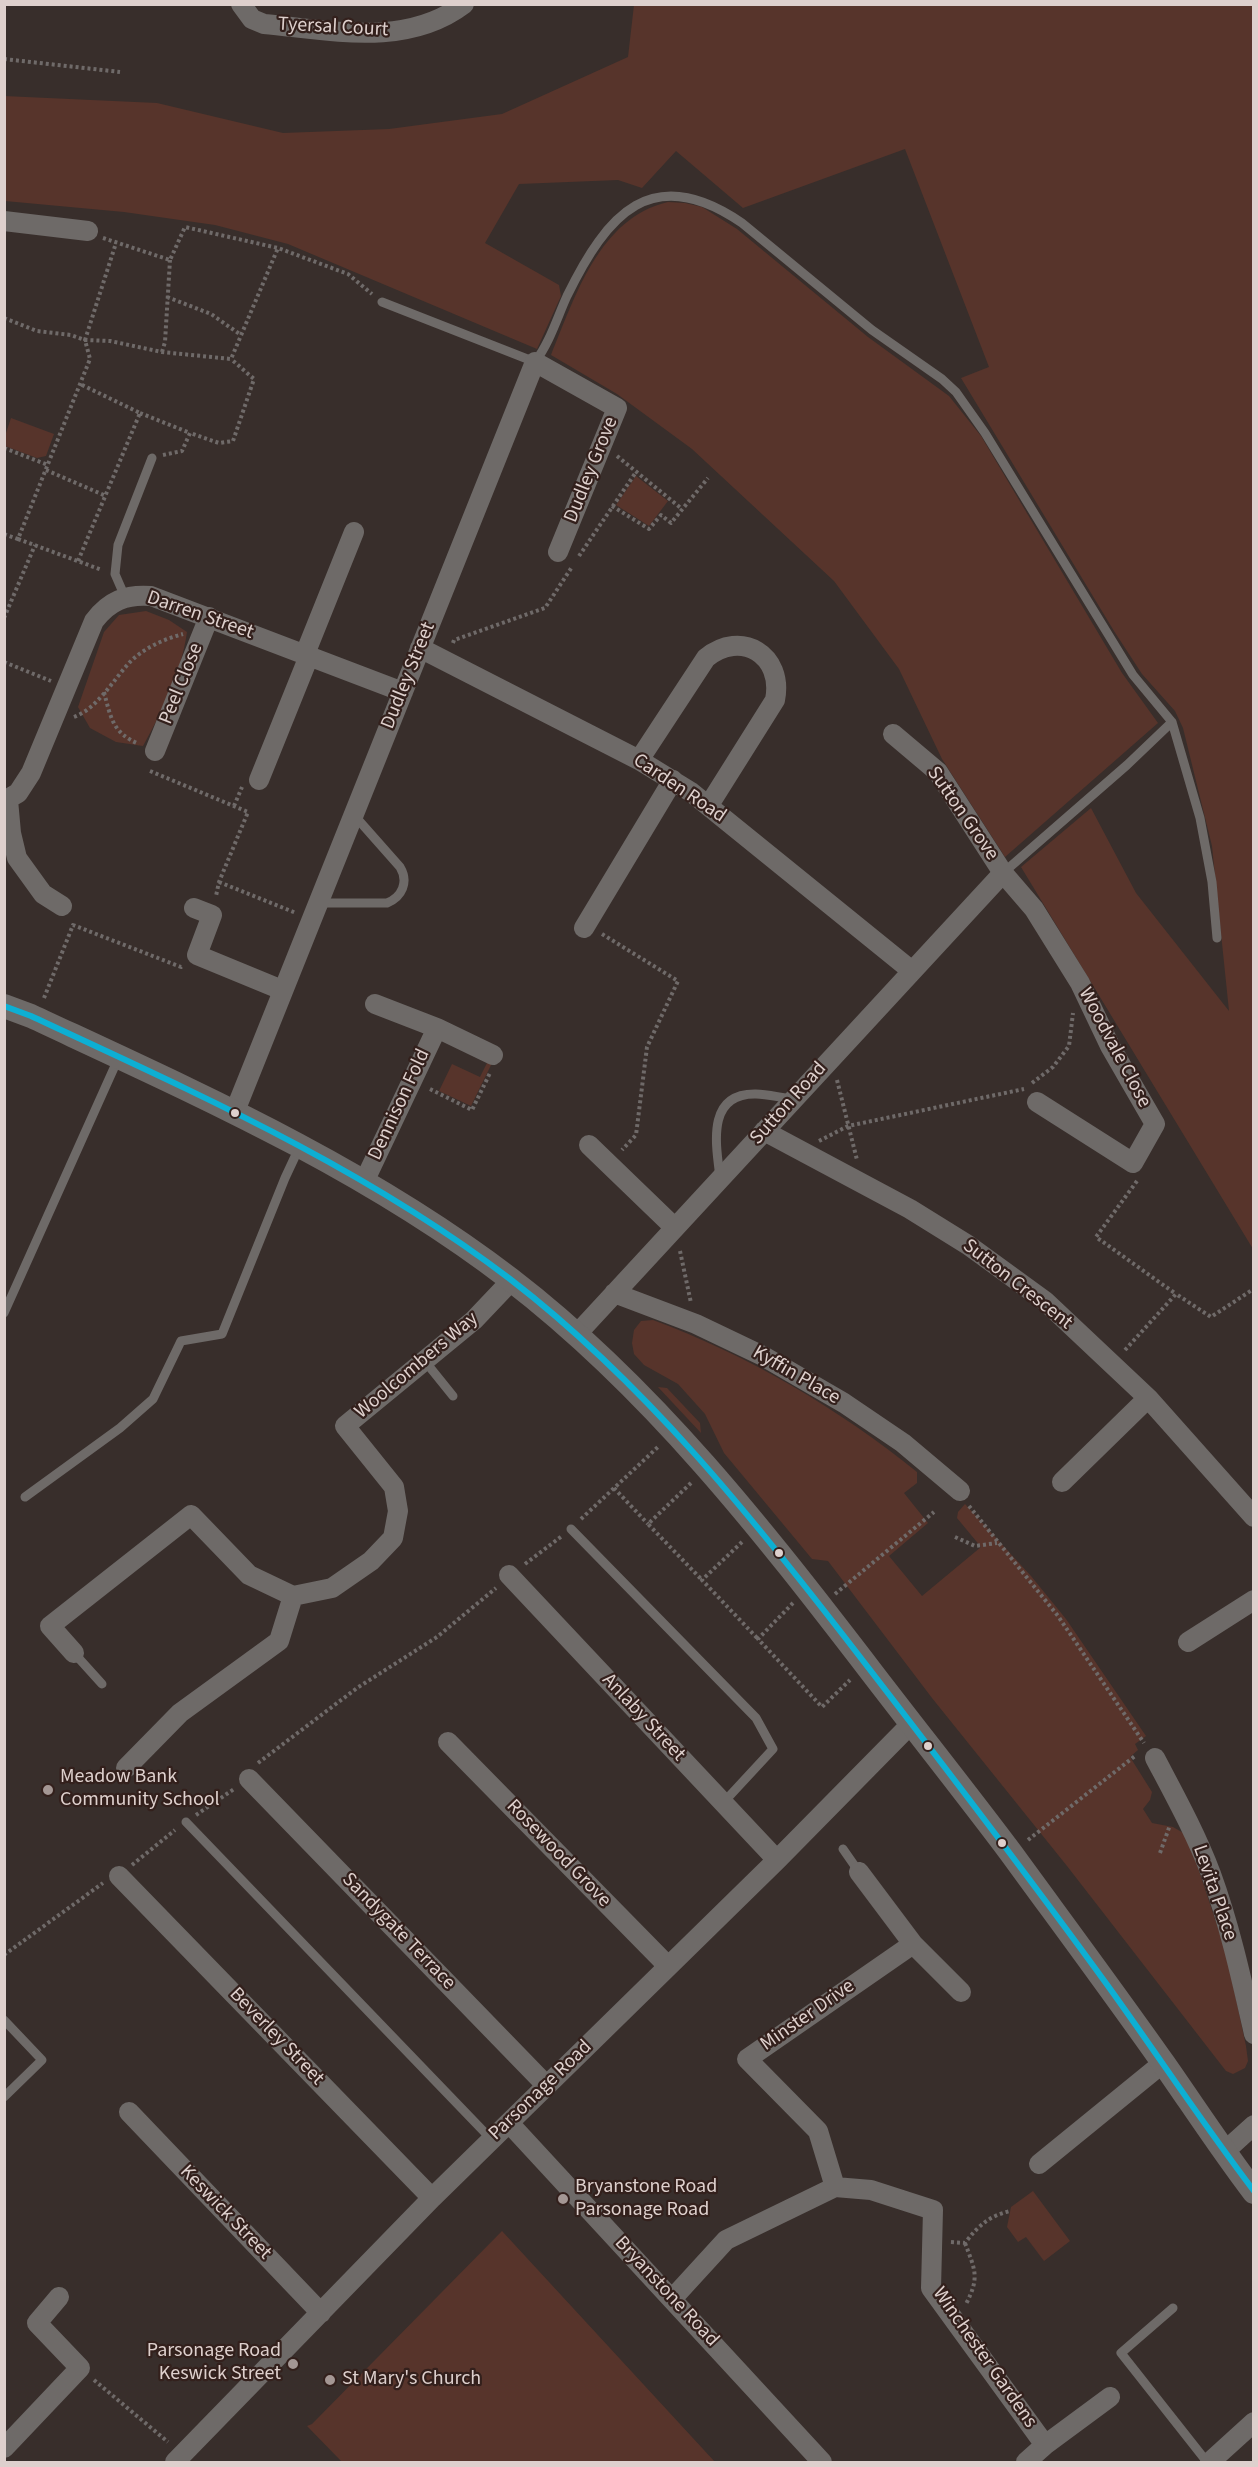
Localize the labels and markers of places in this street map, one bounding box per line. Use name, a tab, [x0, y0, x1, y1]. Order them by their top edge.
unlabelled marker	[229, 1107, 241, 1119]
unlabelled marker	[773, 1547, 785, 1559]
unlabelled marker	[922, 1740, 934, 1752]
place label: Meadow Bank Community School	[60, 1766, 220, 1813]
marker: Meadow Bank Community School	[41, 1783, 55, 1797]
unlabelled marker	[996, 1837, 1008, 1849]
place label: Bryanstone Road Parsonage Road	[575, 2176, 717, 2223]
marker: Bryanstone Road Parsonage Road	[556, 2192, 570, 2206]
place label: Parsonage Road Keswick Street	[147, 2340, 281, 2387]
marker: Parsonage Road Keswick Street	[286, 2357, 300, 2371]
place label: St Mary's Church	[342, 2368, 481, 2392]
marker: St Mary's Church	[323, 2373, 337, 2387]

